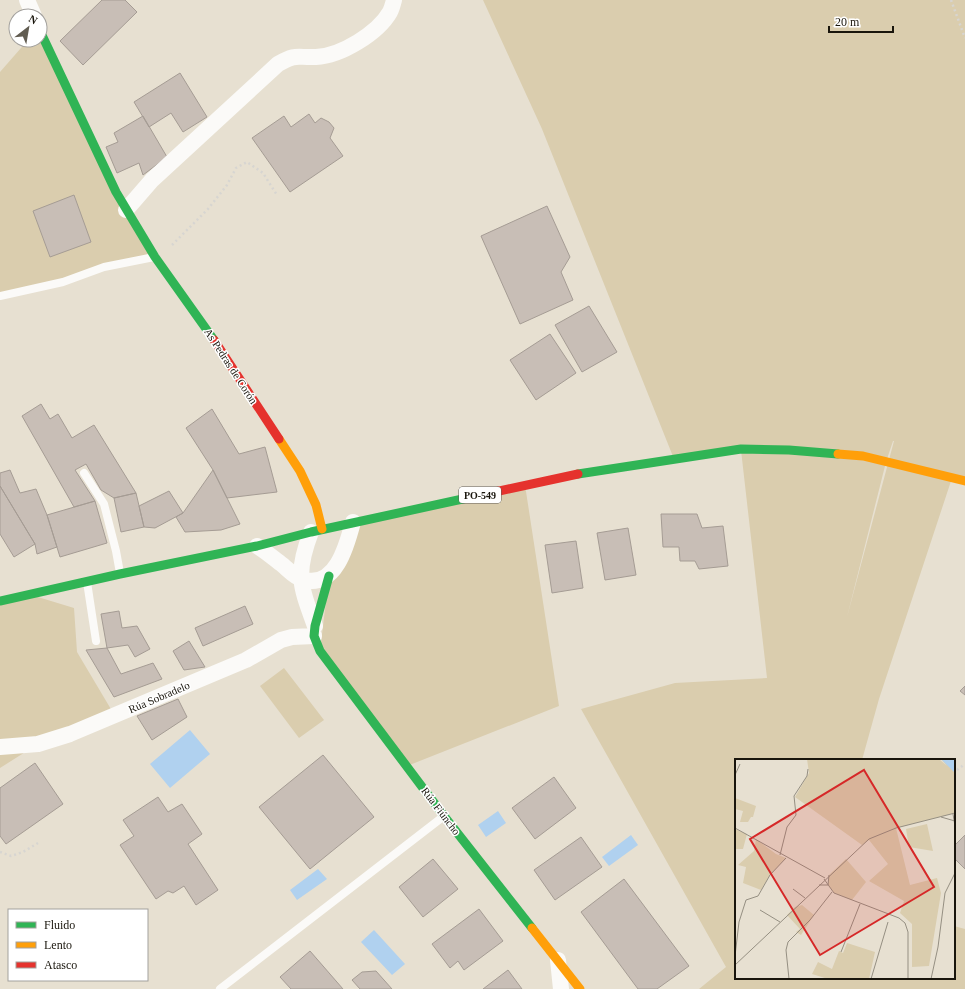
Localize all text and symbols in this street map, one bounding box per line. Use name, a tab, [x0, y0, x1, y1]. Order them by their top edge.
north arrow	[8, 8, 48, 48]
scale bar	[829, 8, 893, 34]
text: N	[27, 12, 40, 27]
text: 20 m	[835, 15, 860, 29]
street label: As Pedras de Corón	[202, 326, 260, 406]
road number: PO-549	[459, 487, 501, 503]
street label: Rúa Sobradelo	[127, 679, 192, 715]
inset map	[735, 759, 955, 979]
street label: Rúa Fiúncho	[419, 785, 463, 838]
legend	[8, 909, 148, 981]
text: Fluido	[44, 918, 75, 932]
text: Lento	[44, 938, 72, 952]
text: Atasco	[44, 958, 77, 972]

